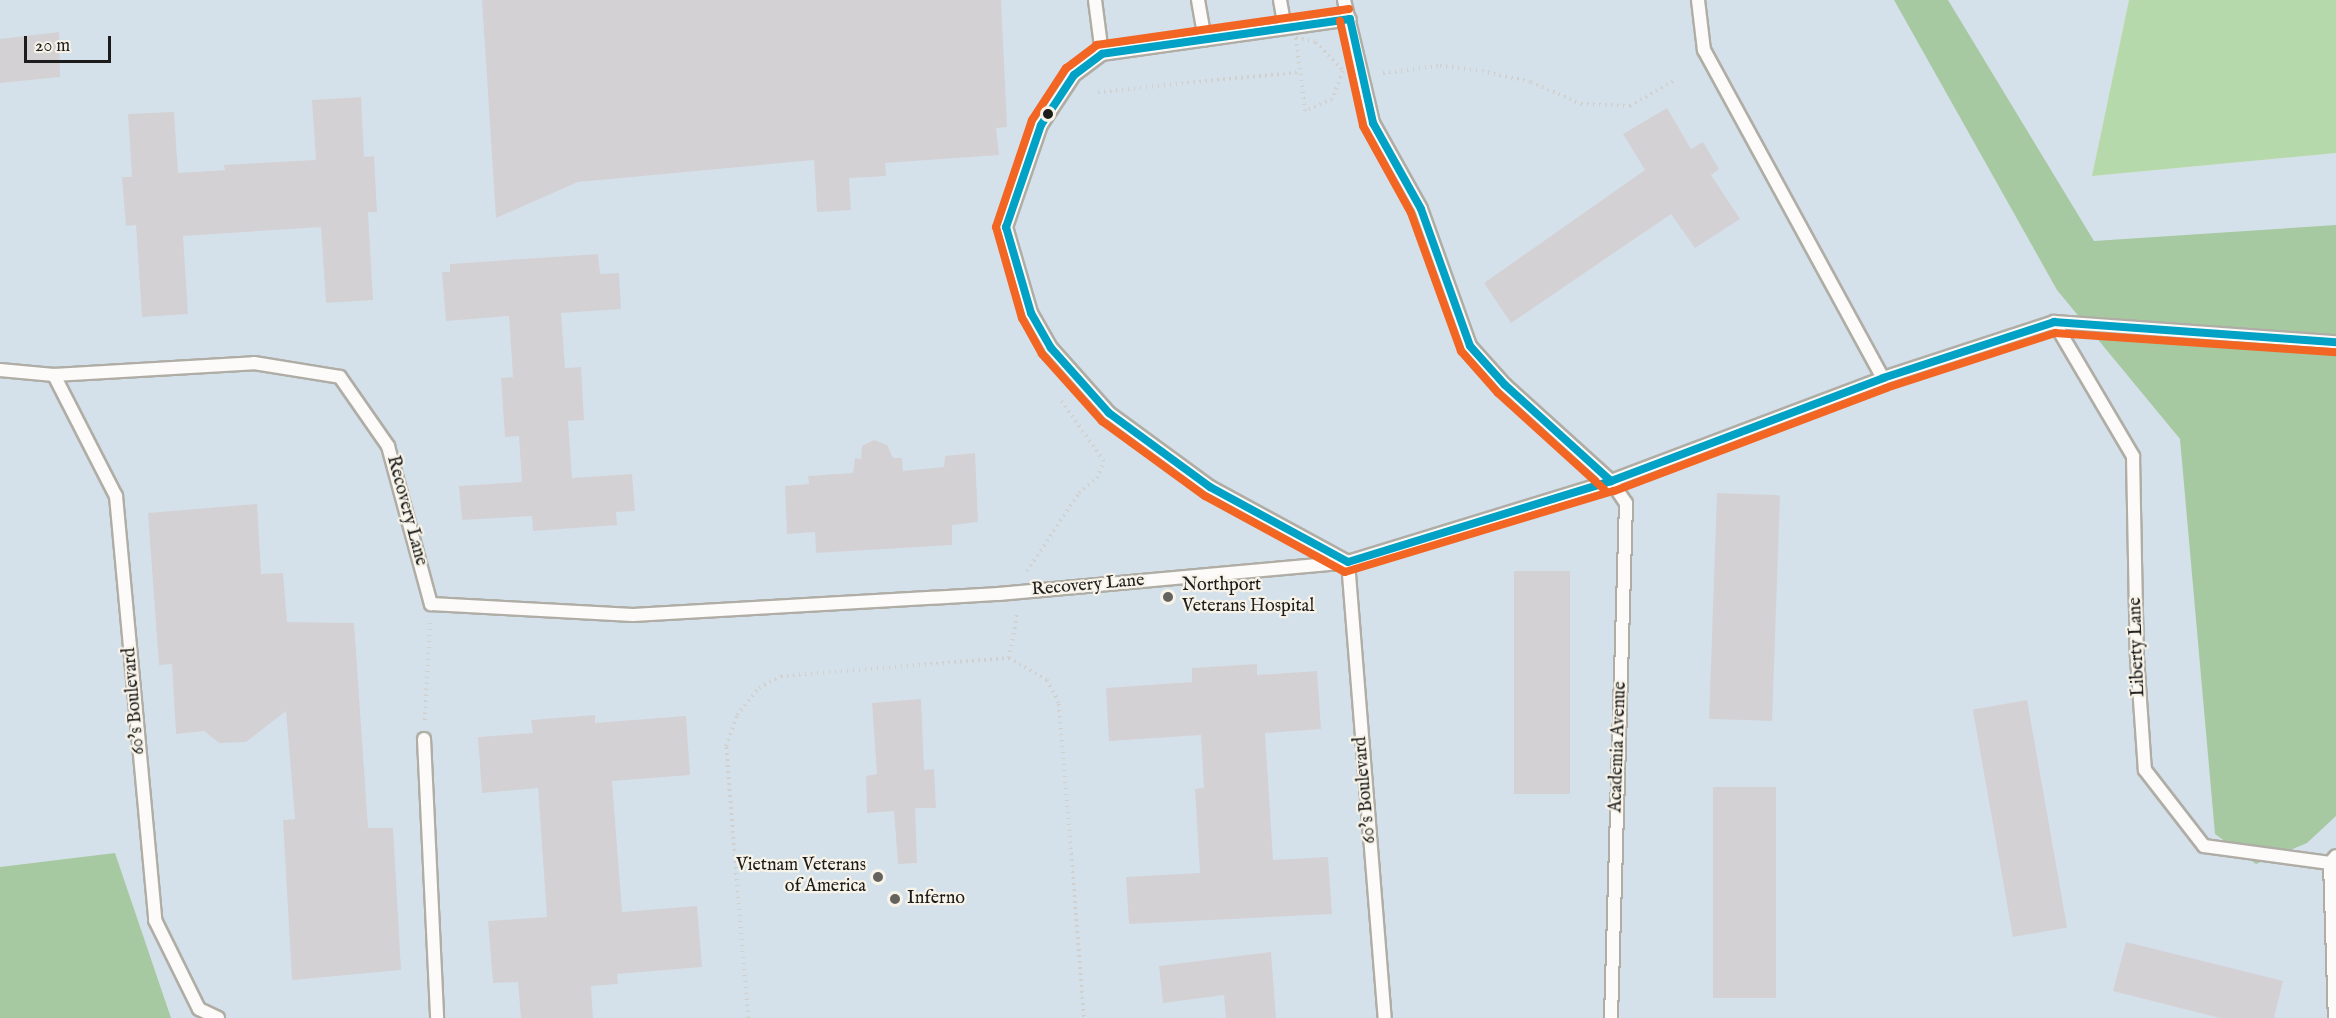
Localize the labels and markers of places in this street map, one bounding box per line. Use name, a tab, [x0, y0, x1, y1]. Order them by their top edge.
unlabelled marker	[1042, 108, 1054, 120]
place label: Northport Veterans Hospital	[1182, 576, 1314, 618]
marker: Northport Veterans Hospital	[1159, 588, 1177, 606]
place label: Vietnam Veterans of America	[736, 856, 866, 898]
marker: Vietnam Veterans of America	[871, 870, 885, 884]
place label: Inferno	[907, 888, 965, 910]
marker: Inferno	[888, 892, 902, 906]

